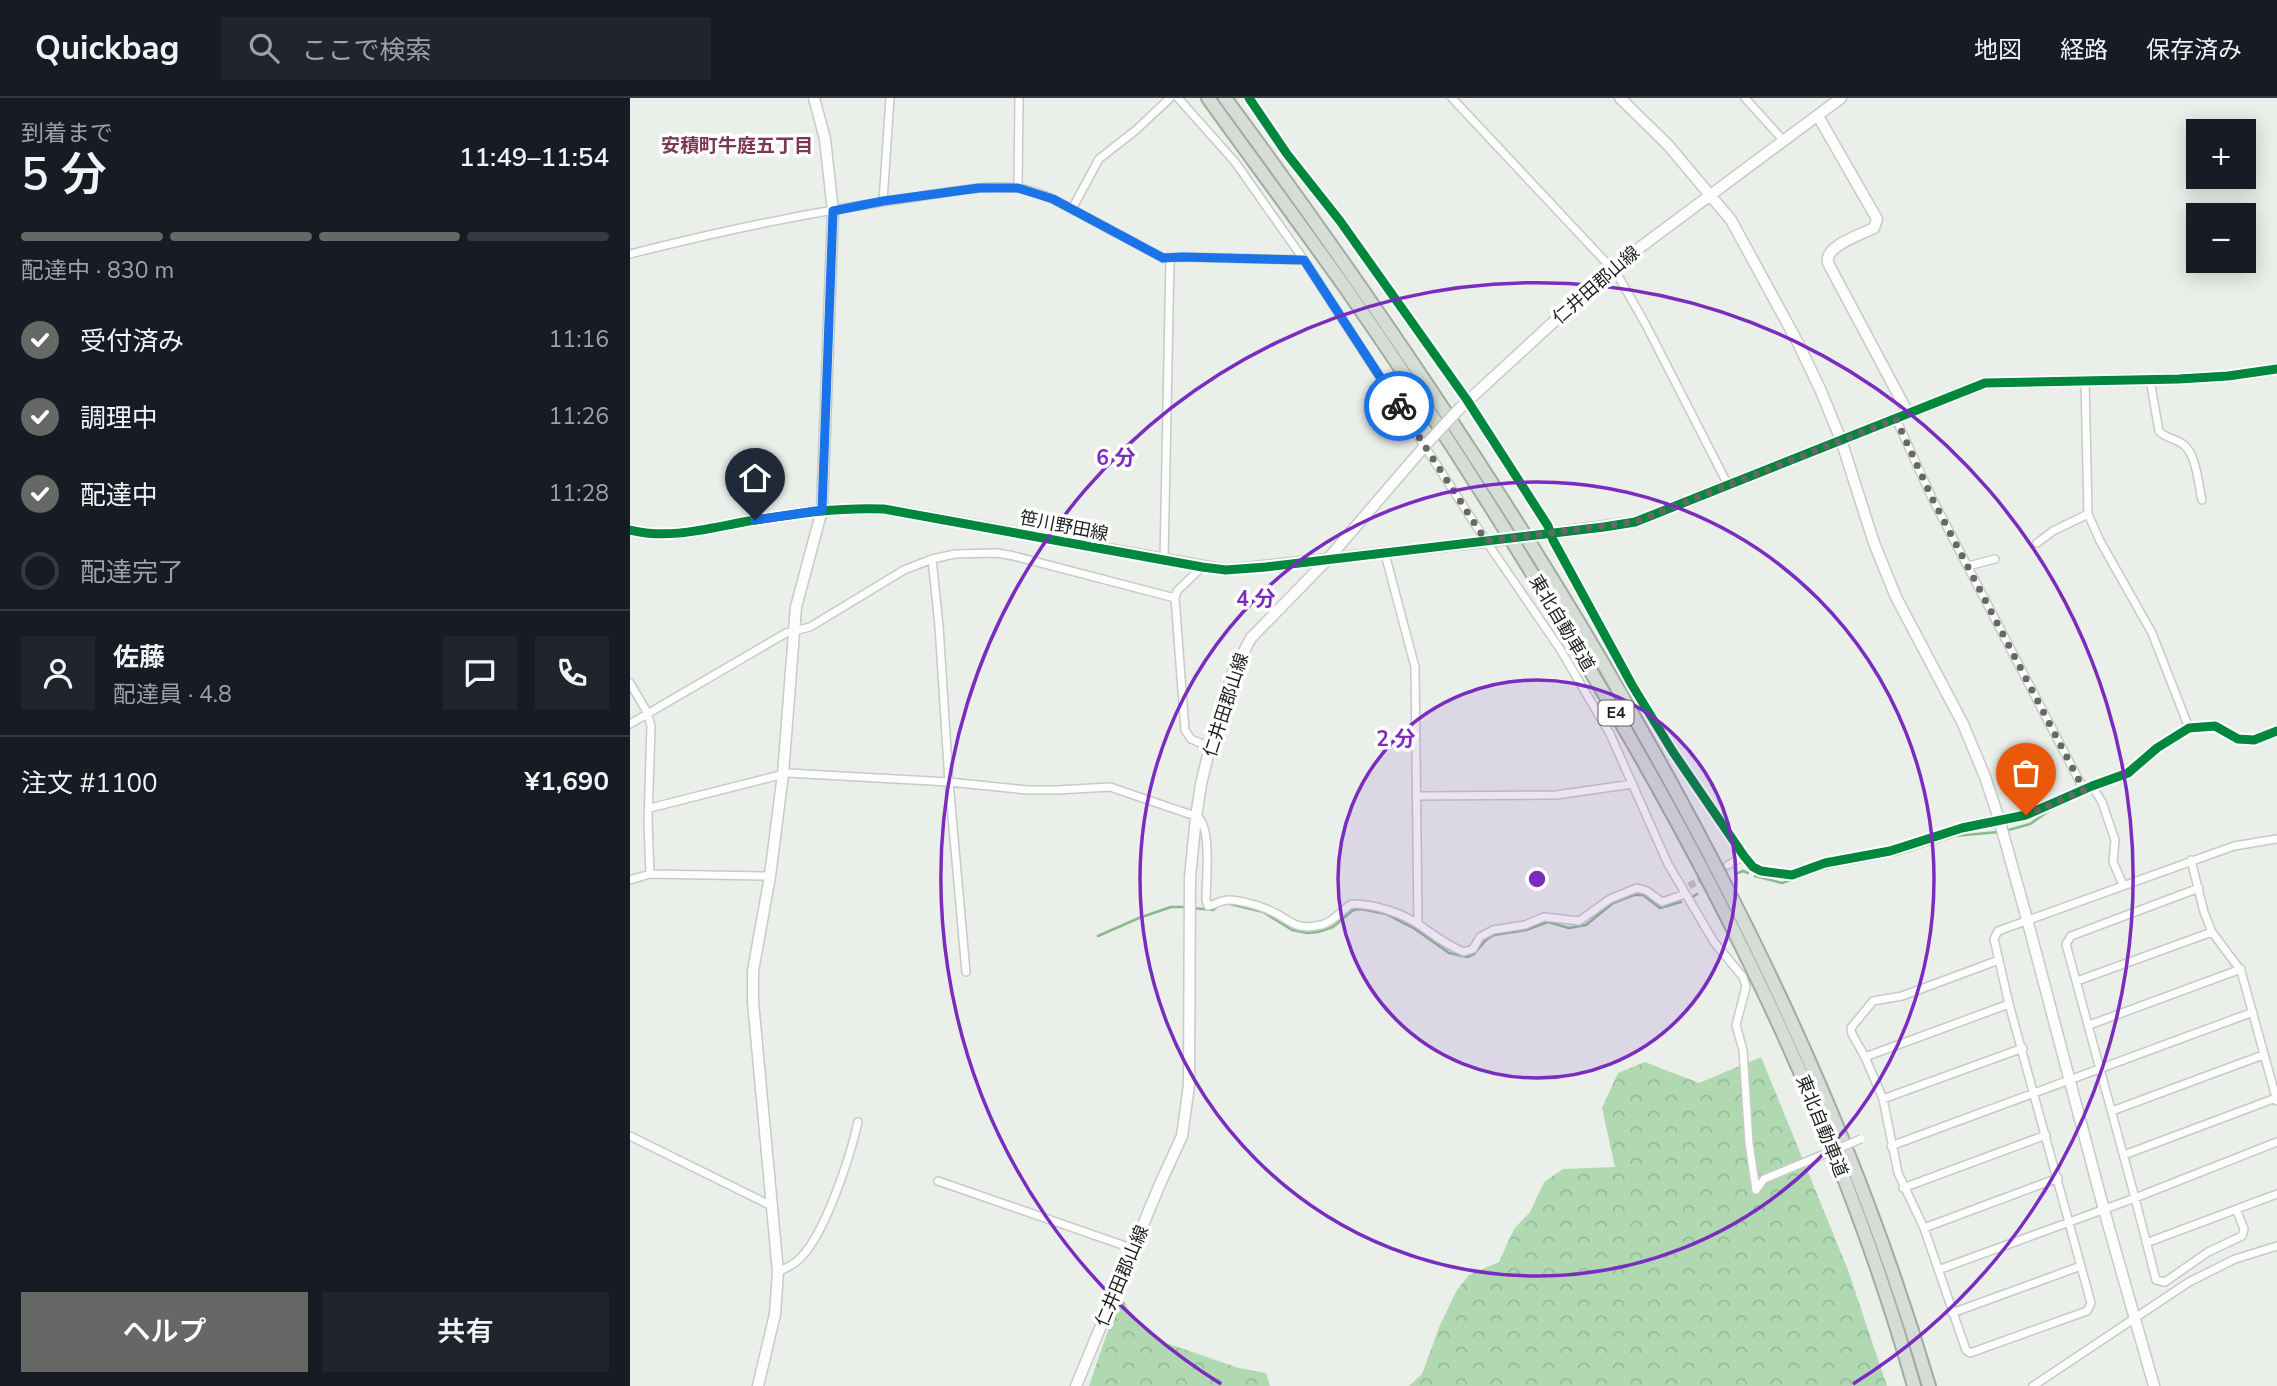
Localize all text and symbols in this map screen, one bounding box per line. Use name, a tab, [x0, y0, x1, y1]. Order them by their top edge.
search box	[221, 17, 711, 80]
text: Quickbag	[35, 26, 179, 71]
icon: search	[245, 29, 283, 67]
text: ここで検索	[301, 33, 432, 68]
text: 地図	[1974, 34, 2022, 66]
text: 経路	[2060, 34, 2108, 66]
text: 保存済み	[2146, 34, 2242, 66]
text: 到着まで	[21, 118, 113, 149]
map controls	[2186, 119, 2256, 273]
button: +	[2186, 119, 2256, 189]
district label: 安積町牛庭五丁目	[661, 133, 813, 159]
text: 11:49–11:54	[459, 140, 609, 175]
text: 5 分	[21, 143, 107, 206]
button: −	[2186, 203, 2256, 273]
street label: 仁井田郡山線	[1547, 241, 1645, 329]
text: 配達中 · 830 m	[21, 255, 174, 286]
icon: check	[21, 321, 59, 359]
text: 受付済み	[80, 324, 184, 359]
text: 11:16	[549, 324, 609, 355]
courier	[1364, 371, 1434, 441]
icon: bike	[1380, 387, 1418, 425]
icon: check	[21, 398, 59, 436]
text: 調理中	[80, 401, 158, 436]
text: 11:26	[549, 401, 609, 432]
text: 6 分	[1096, 444, 1136, 472]
pin	[725, 448, 785, 520]
icon: home	[736, 459, 774, 497]
icon: check	[21, 475, 59, 513]
text: 配達中	[80, 478, 158, 513]
text: 11:28	[549, 478, 609, 509]
street label: 笹川野田線	[1018, 506, 1110, 546]
text: 配達完了	[80, 555, 184, 590]
street label: 東北自動車道	[1524, 571, 1600, 675]
text: 4 分	[1236, 585, 1276, 613]
button: person	[21, 636, 95, 710]
button: chat	[443, 636, 517, 710]
button: phone	[535, 636, 609, 710]
text: 佐藤	[113, 640, 165, 675]
street label: 仁井田郡山線	[1198, 650, 1254, 760]
text: 配達員 · 4.8	[113, 679, 232, 710]
road number: E4	[1598, 700, 1634, 726]
text: 2 分	[1376, 725, 1416, 753]
pin	[1996, 743, 2056, 815]
icon: bag	[2007, 754, 2045, 792]
text: ¥1,690	[525, 764, 609, 799]
text: 注文 #1100	[21, 766, 158, 801]
centre of rings	[1525, 867, 1549, 891]
street label: 東北自動車道	[1791, 1071, 1853, 1181]
street label: 仁井田郡山線	[1090, 1222, 1154, 1330]
button: ヘルプ	[21, 1292, 308, 1372]
button: 共有	[322, 1292, 609, 1372]

